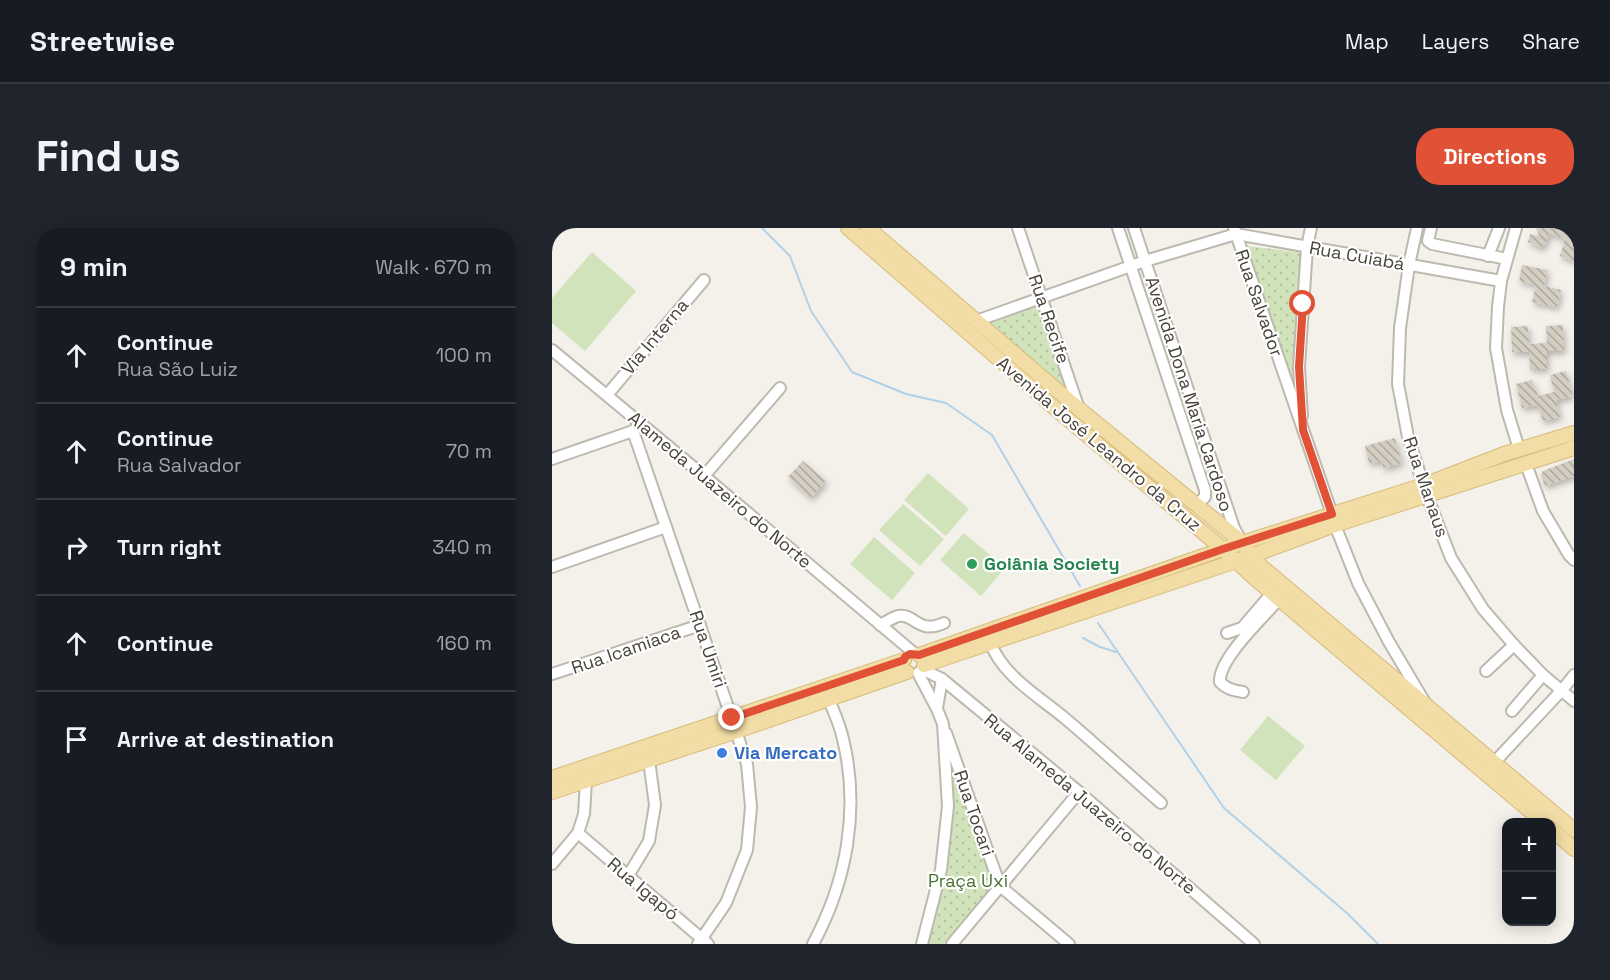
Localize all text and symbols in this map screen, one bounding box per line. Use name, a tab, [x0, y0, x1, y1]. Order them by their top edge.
text: Streetwise	[30, 23, 175, 59]
text: Map	[1345, 28, 1389, 55]
text: Layers	[1422, 28, 1489, 55]
text: Share	[1522, 28, 1580, 55]
button: Directions	[1416, 128, 1574, 185]
text: Find us	[36, 130, 181, 183]
street label: Rua Cuiabá	[1308, 236, 1407, 275]
street label: Rua Salvador	[1230, 246, 1289, 360]
text: 9 min	[60, 250, 128, 284]
text: Walk · 670 m	[375, 254, 492, 280]
street label: Rua Recife	[1024, 271, 1075, 366]
street label: Avenida Dona Maria Cardoso	[1141, 273, 1238, 514]
route start	[1289, 290, 1315, 316]
street label: Via Interna	[616, 294, 693, 379]
text: Continue	[117, 328, 213, 356]
icon: ahead	[60, 339, 93, 372]
text: 100 m	[436, 342, 492, 368]
street label: Avenida José Leandro da Cruz	[992, 351, 1206, 536]
text: Rua São Luiz	[117, 356, 238, 382]
street label: Alameda Juazeiro do Norte	[624, 406, 817, 573]
text: Continue	[117, 424, 213, 452]
street label: Rua Manaus	[1399, 433, 1454, 540]
icon: ahead	[60, 435, 93, 468]
text: 70 m	[446, 438, 492, 464]
text: Rua Salvador	[117, 452, 242, 478]
icon: right	[60, 531, 93, 564]
text: Turn right	[117, 533, 222, 561]
text: 340 m	[432, 534, 492, 560]
place label: Goiânia Society	[984, 552, 1120, 575]
marker: Goiânia Society	[965, 557, 979, 571]
street label: Rua Umiri	[685, 607, 732, 691]
street label: Rua Icamiaca	[568, 620, 683, 679]
icon: ahead	[60, 627, 93, 660]
text: Continue	[117, 629, 213, 657]
text: 160 m	[436, 630, 492, 656]
route end	[718, 704, 744, 730]
street label: Rua Alameda Juazeiro do Norte	[980, 708, 1201, 899]
icon: arrive	[60, 723, 93, 756]
text: Arrive at destination	[117, 725, 334, 753]
place label: Via Mercato	[734, 741, 837, 764]
marker: Via Mercato	[715, 746, 729, 760]
street label: Rua Tocari	[949, 767, 1000, 859]
map controls	[1502, 818, 1556, 926]
button: +	[1502, 818, 1556, 872]
street label: Rua Igapó	[603, 852, 684, 925]
park label: Praça Uxi	[928, 869, 1008, 892]
button: −	[1502, 872, 1556, 926]

